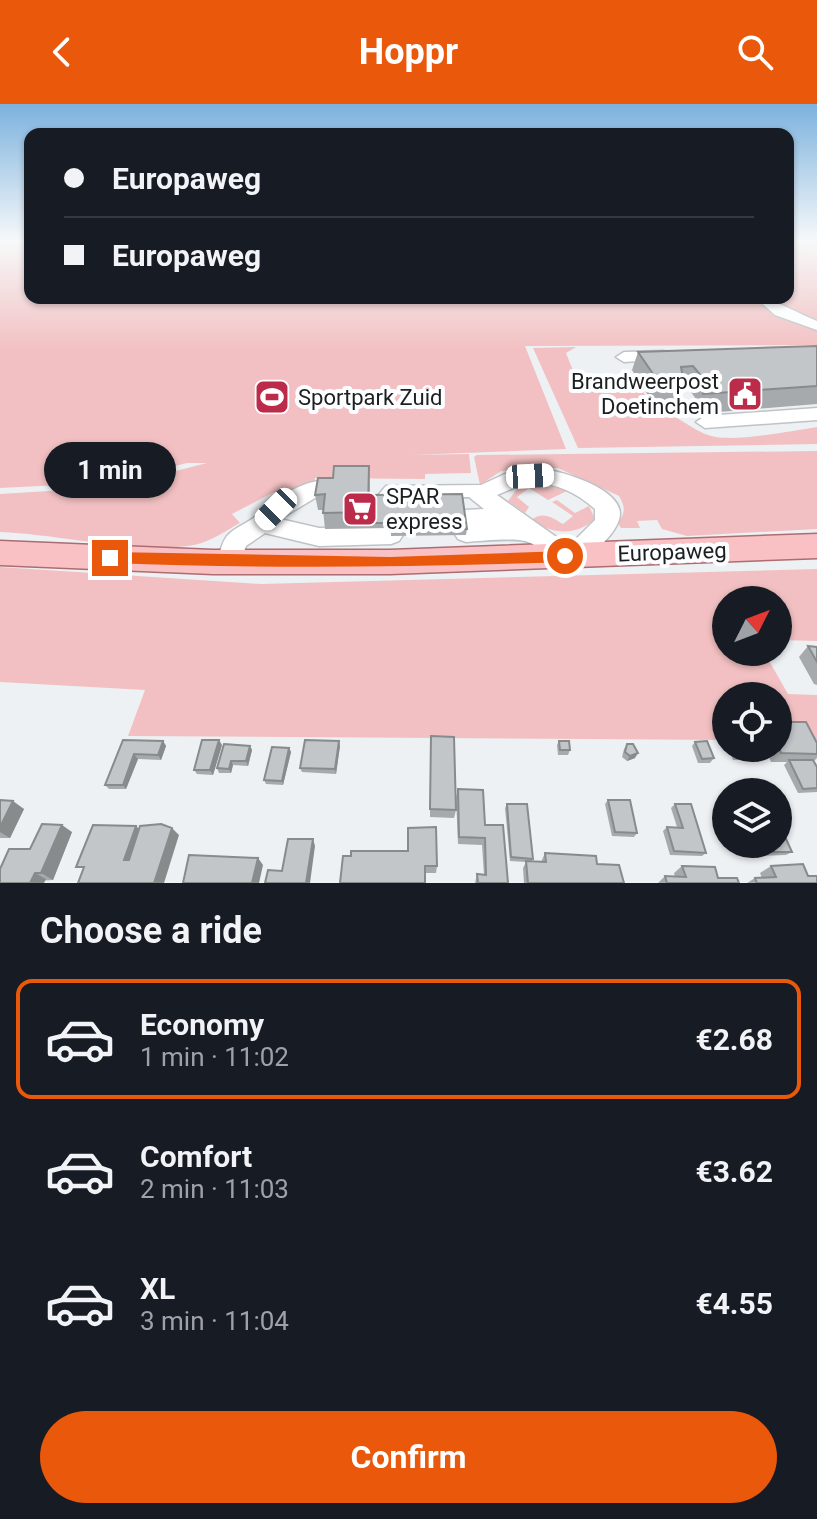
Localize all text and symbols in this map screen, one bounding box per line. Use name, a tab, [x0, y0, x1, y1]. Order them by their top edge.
icon: back	[40, 30, 84, 74]
icon: search	[733, 30, 777, 74]
text: Hoppr	[359, 31, 458, 73]
text: Europaweg	[112, 161, 261, 196]
text: Europaweg	[112, 238, 261, 273]
place label: Brandweerpost Doetinchem	[571, 369, 719, 419]
public building icon: Brandweerpost Doetinchem	[726, 375, 764, 413]
sports icon: Sportpark Zuid	[253, 378, 291, 416]
place label: Sportpark Zuid	[298, 385, 442, 410]
callout: 1 min	[44, 442, 176, 498]
text: 1 min	[77, 455, 143, 485]
car	[505, 463, 555, 489]
car	[251, 484, 301, 534]
place label: SPAR express	[386, 484, 463, 534]
supermarket icon: SPAR express	[341, 490, 379, 528]
route start	[547, 538, 583, 574]
street label: Europaweg	[617, 538, 727, 566]
route end	[92, 540, 128, 576]
north arrow	[712, 586, 792, 666]
map controls	[712, 586, 792, 858]
button: locate	[712, 682, 792, 762]
button: layers	[712, 778, 792, 858]
text: Choose a ride	[40, 910, 262, 952]
icon: car	[44, 1003, 116, 1075]
text: Economy	[140, 1007, 264, 1042]
text: €2.68	[695, 1022, 773, 1057]
text: 1 min · 11:02	[140, 1042, 289, 1072]
icon: car	[44, 1135, 116, 1207]
text: Comfort	[140, 1139, 252, 1174]
text: €3.62	[695, 1154, 773, 1189]
text: 2 min · 11:03	[140, 1174, 289, 1204]
icon: car	[44, 1267, 116, 1339]
text: XL	[140, 1271, 175, 1306]
text: €4.55	[695, 1286, 773, 1321]
text: 3 min · 11:04	[140, 1306, 289, 1336]
button: Confirm	[40, 1411, 777, 1503]

